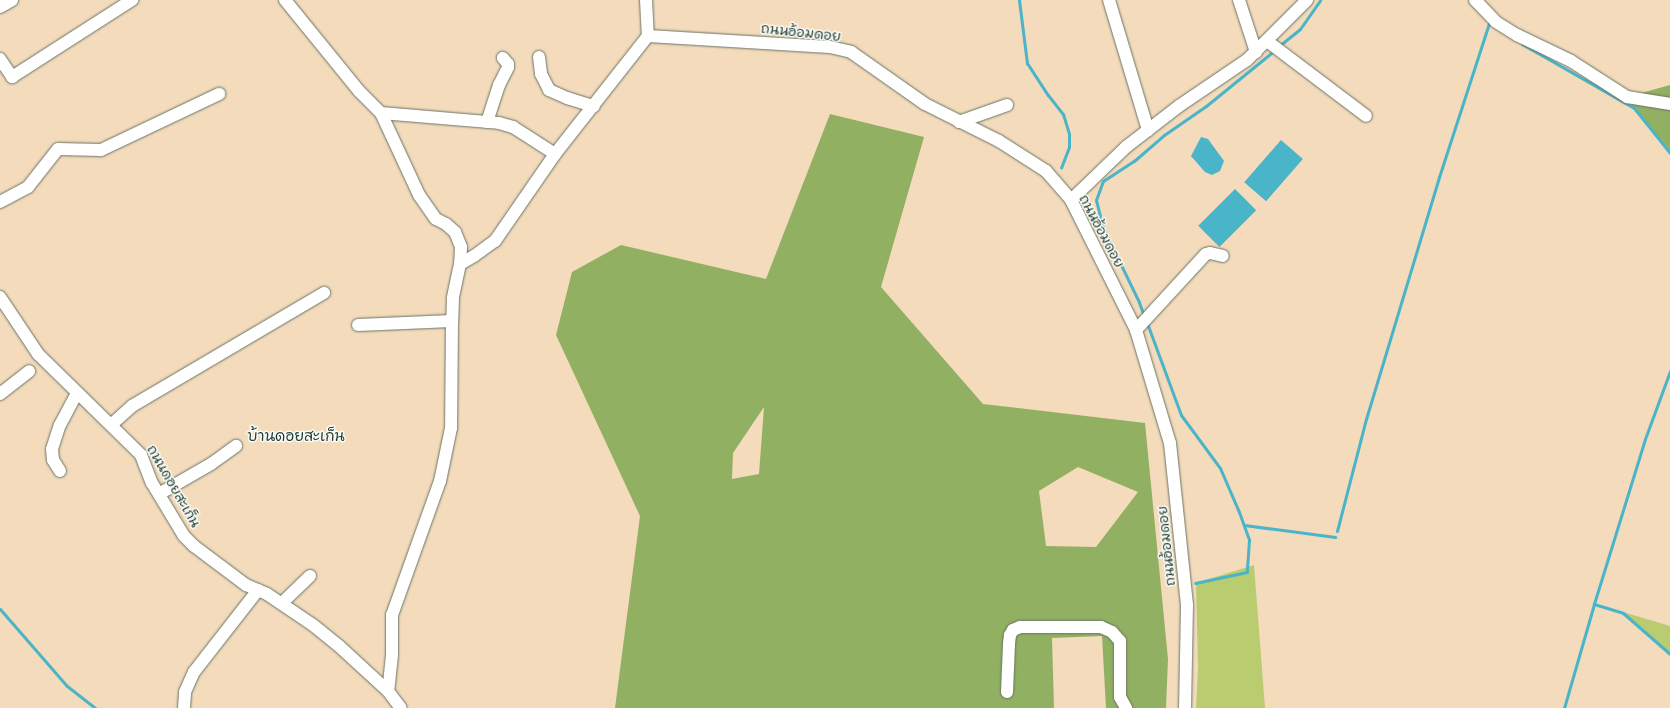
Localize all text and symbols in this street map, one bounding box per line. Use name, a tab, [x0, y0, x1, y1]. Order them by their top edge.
street label: ถนนอ้อมดอย	[760, 19, 842, 45]
street label: ถนนอ้อมดอย	[1076, 192, 1128, 270]
district label: บ้านดอยสะเก็น	[247, 426, 345, 444]
street label: ถนนดอยสะเก็น	[144, 442, 204, 530]
street label: ถนนอ้อมดอย	[1153, 505, 1179, 587]

